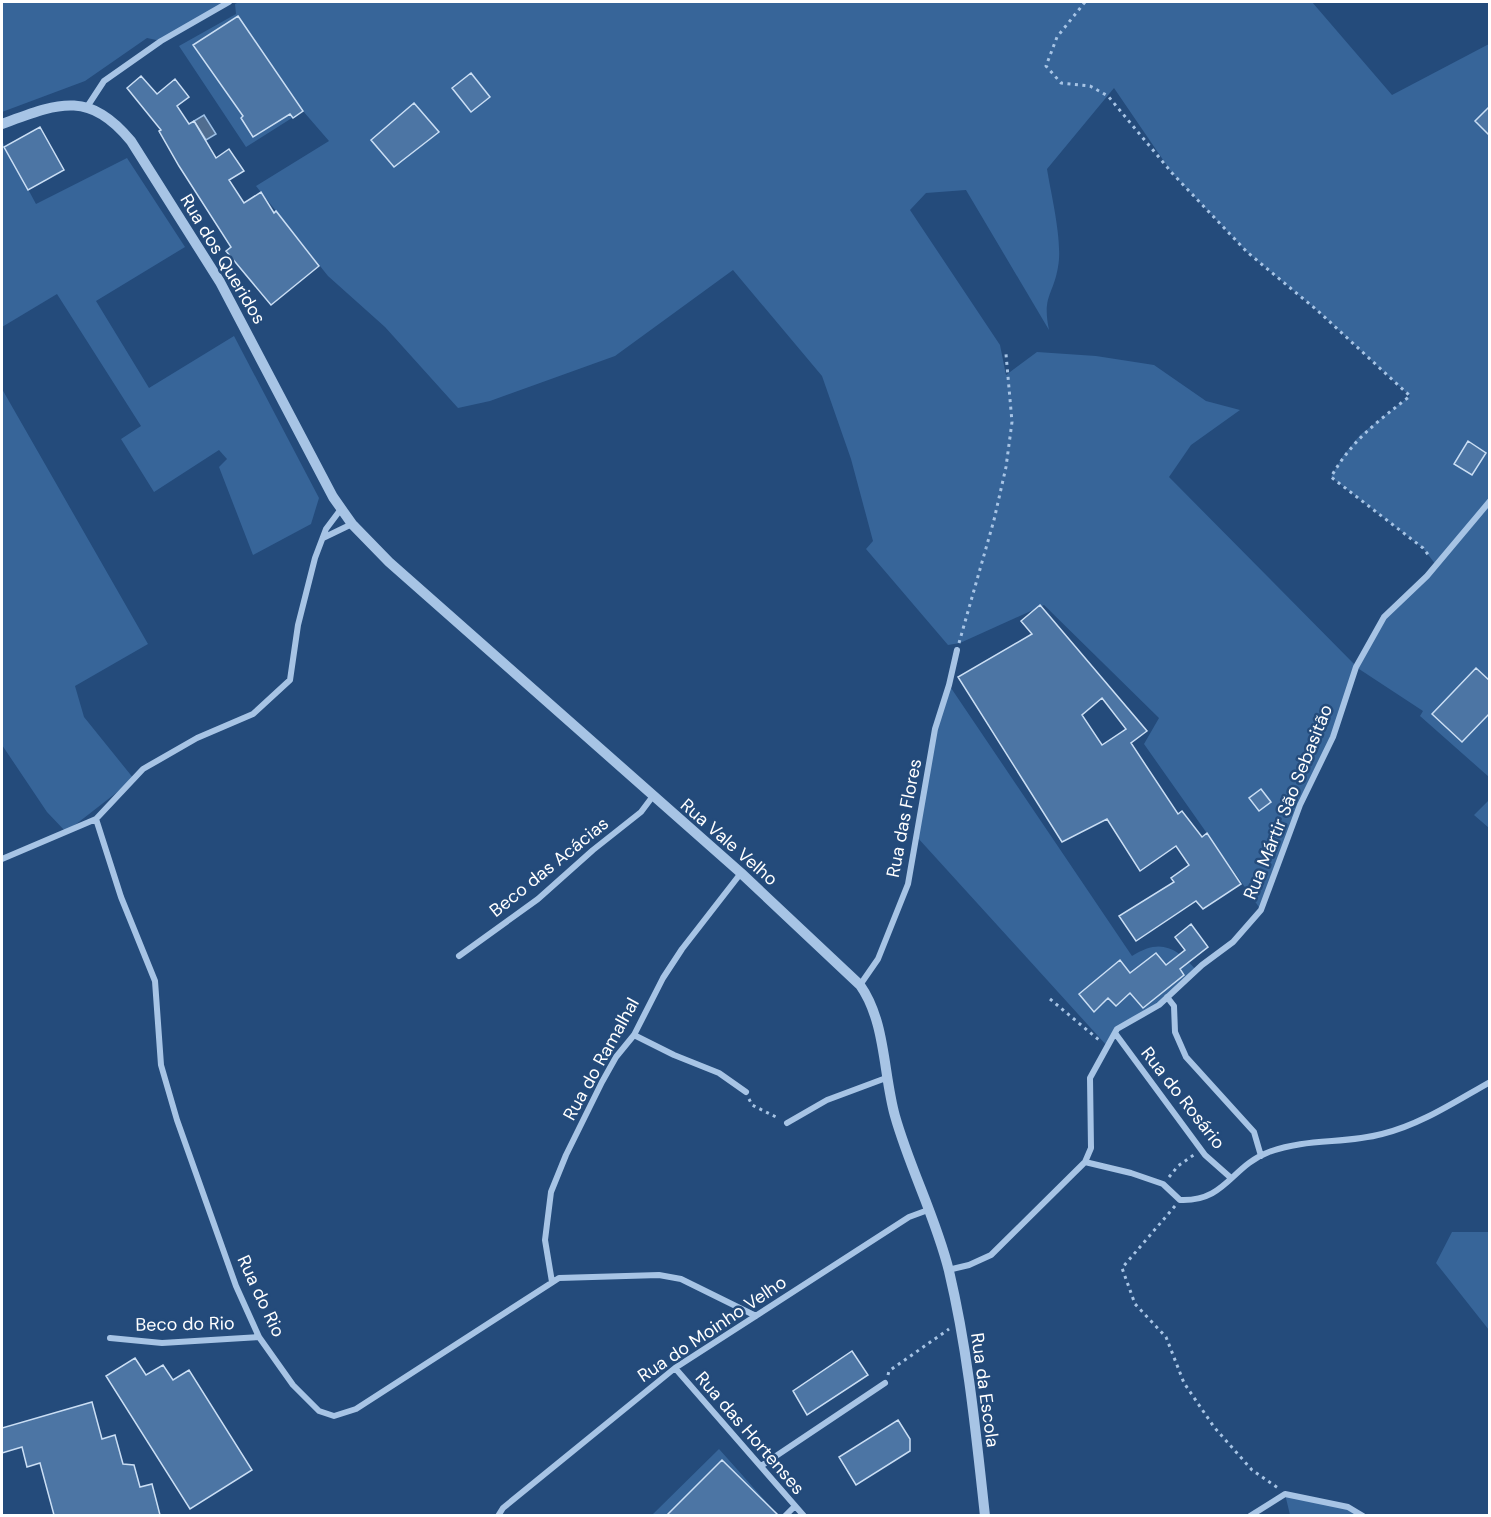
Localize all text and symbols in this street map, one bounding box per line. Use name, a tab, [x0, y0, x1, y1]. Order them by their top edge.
street label: Rua dos Queridos	[175, 189, 271, 329]
street label: Rua Mártir São Sebasitão	[1238, 701, 1338, 903]
street label: Rua das Flores	[881, 757, 927, 879]
street label: Rua Vale Velho	[675, 793, 783, 891]
street label: Beco das Acácias	[484, 811, 614, 923]
street label: Rua do Ramalhal	[557, 993, 645, 1125]
street label: Rua do Rosário	[1135, 1042, 1231, 1154]
street label: Rua do Rio	[232, 1251, 290, 1341]
street label: Rua do Moinho Velho	[633, 1270, 791, 1388]
street label: Beco do Rio	[135, 1311, 235, 1337]
street label: Rua da Escola	[965, 1331, 1005, 1449]
street label: Rua das Hortenses	[690, 1366, 810, 1500]

